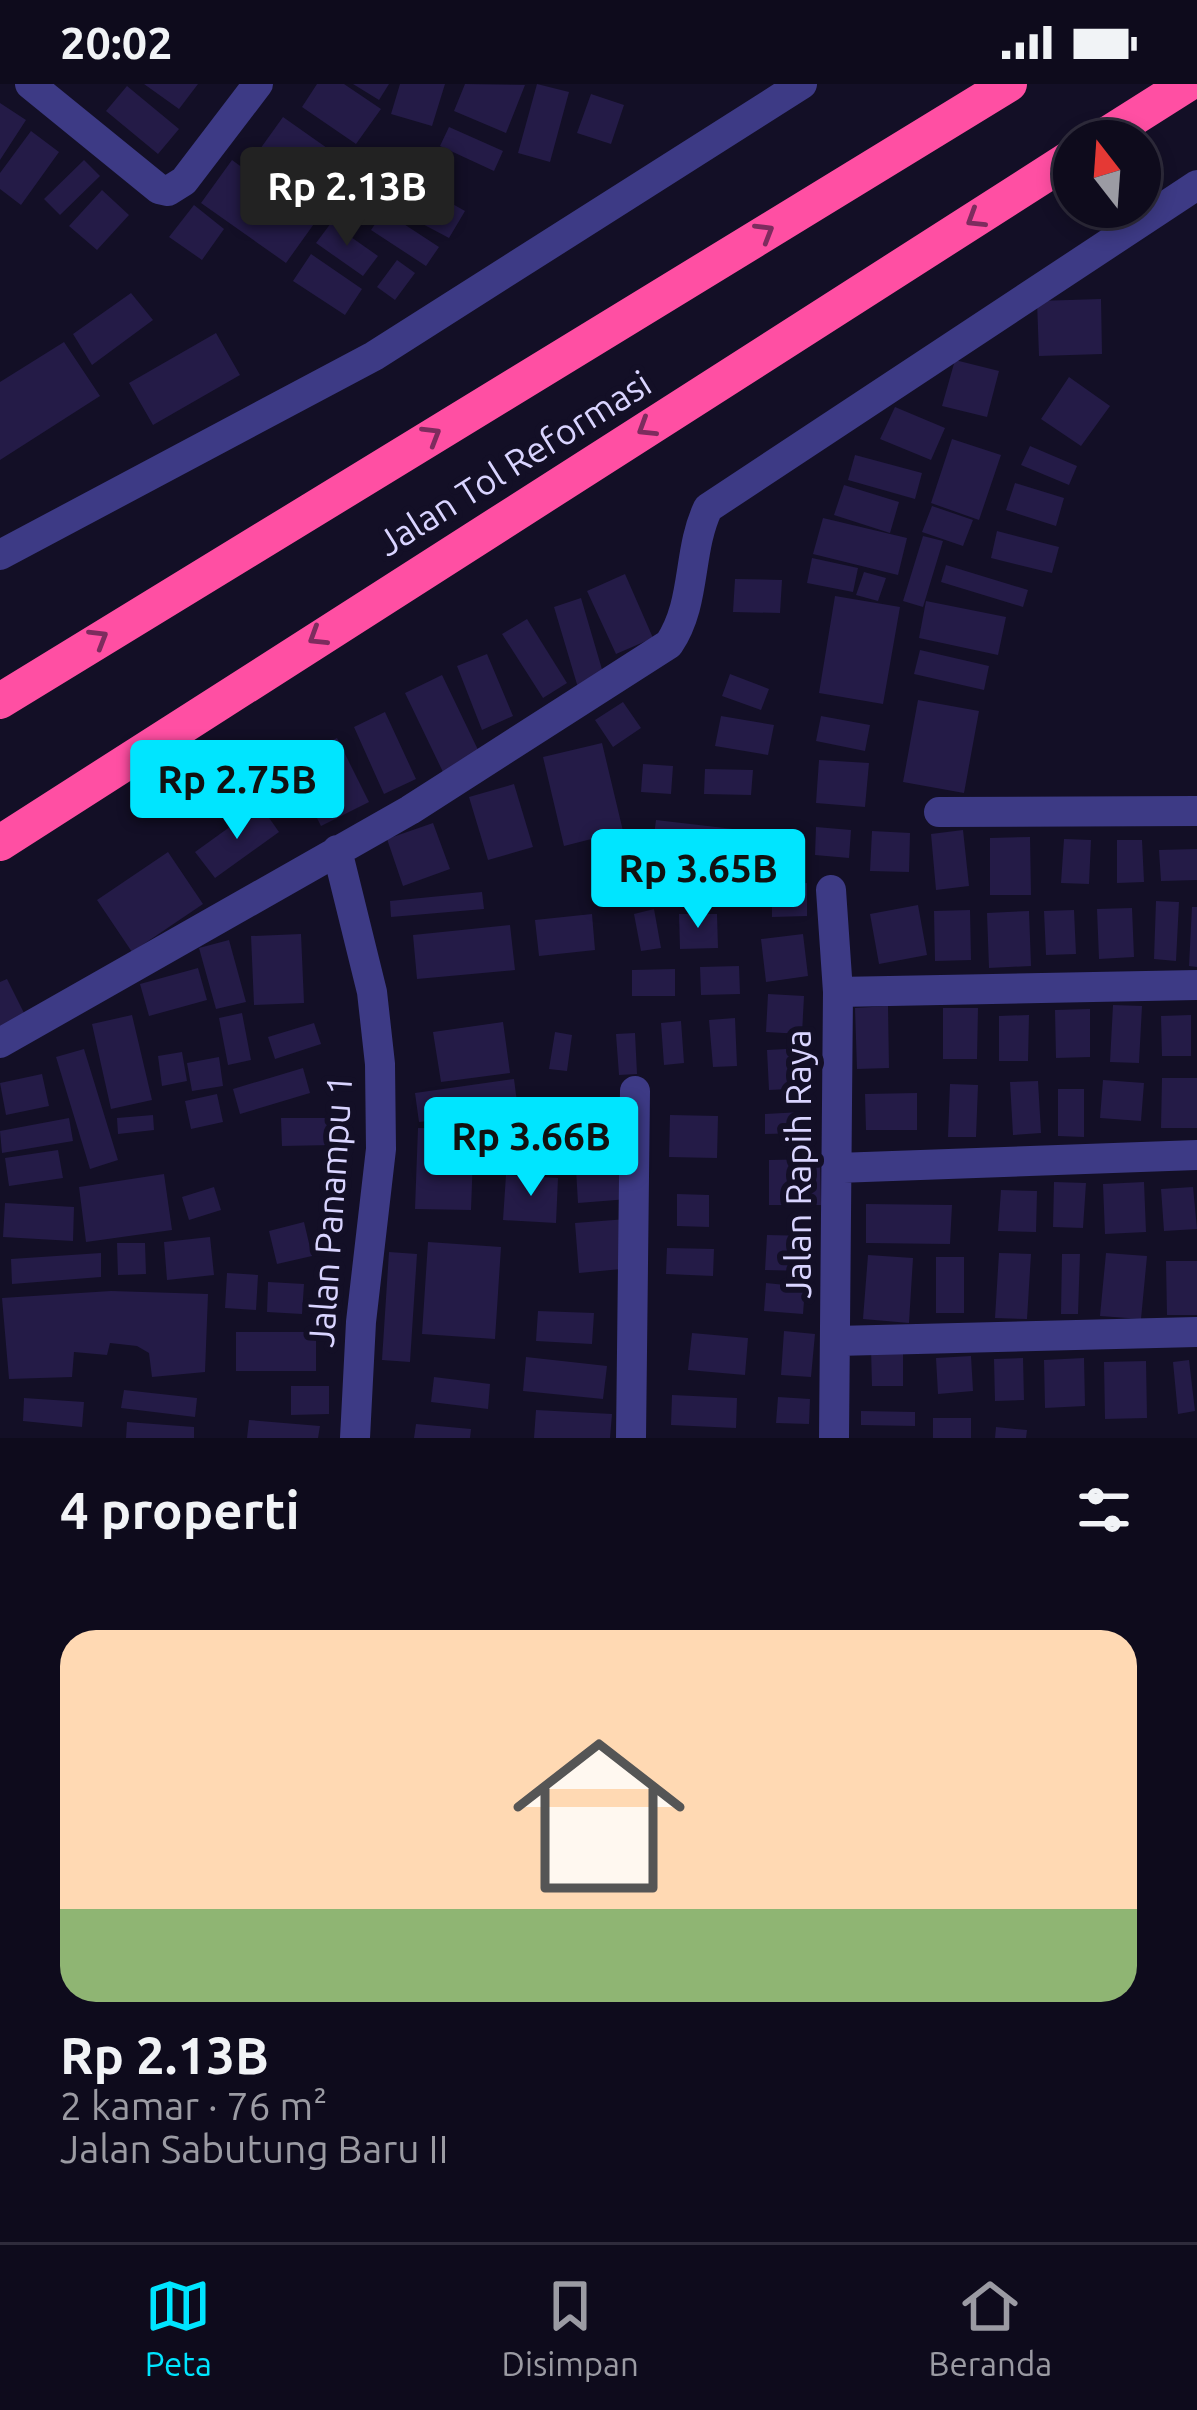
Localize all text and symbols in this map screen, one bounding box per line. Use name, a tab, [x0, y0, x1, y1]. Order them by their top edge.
text: 20:02	[60, 17, 173, 68]
north arrow	[1053, 120, 1161, 228]
map controls	[1053, 120, 1161, 228]
pin: Rp 2.13B	[223, 147, 471, 249]
text: Rp 2.13B	[267, 164, 427, 207]
one-way arrow	[967, 204, 989, 226]
one-way arrow	[752, 224, 774, 246]
street label: Jalan Tol Reformasi	[369, 362, 658, 563]
one-way arrow	[638, 414, 660, 436]
one-way arrow	[419, 427, 441, 449]
one-way arrow	[308, 623, 330, 646]
one-way arrow	[86, 630, 108, 652]
pin: Rp 2.75B	[113, 740, 361, 842]
text: Rp 2.75B	[157, 757, 317, 800]
pin: Rp 3.65B	[574, 829, 822, 931]
text: Rp 3.65B	[618, 846, 778, 889]
street label: Jalan Rapih Raya	[777, 1029, 818, 1299]
street label: Jalan Panampu 1	[300, 1073, 359, 1349]
pin: Rp 3.66B	[407, 1097, 655, 1199]
text: Rp 3.66B	[451, 1114, 611, 1157]
icon: filters	[1071, 1477, 1137, 1543]
text: 4 properti	[60, 1481, 300, 1539]
icon: home	[491, 1708, 707, 1924]
text: Rp 2.13B	[60, 2026, 269, 2084]
text: 2 kamar · 76 m²	[60, 2084, 327, 2127]
text: Jalan Sabutung Baru II	[60, 2127, 448, 2170]
tab: Peta	[145, 2273, 212, 2382]
tab: Disimpan	[502, 2273, 639, 2382]
tab: Beranda	[928, 2273, 1052, 2382]

